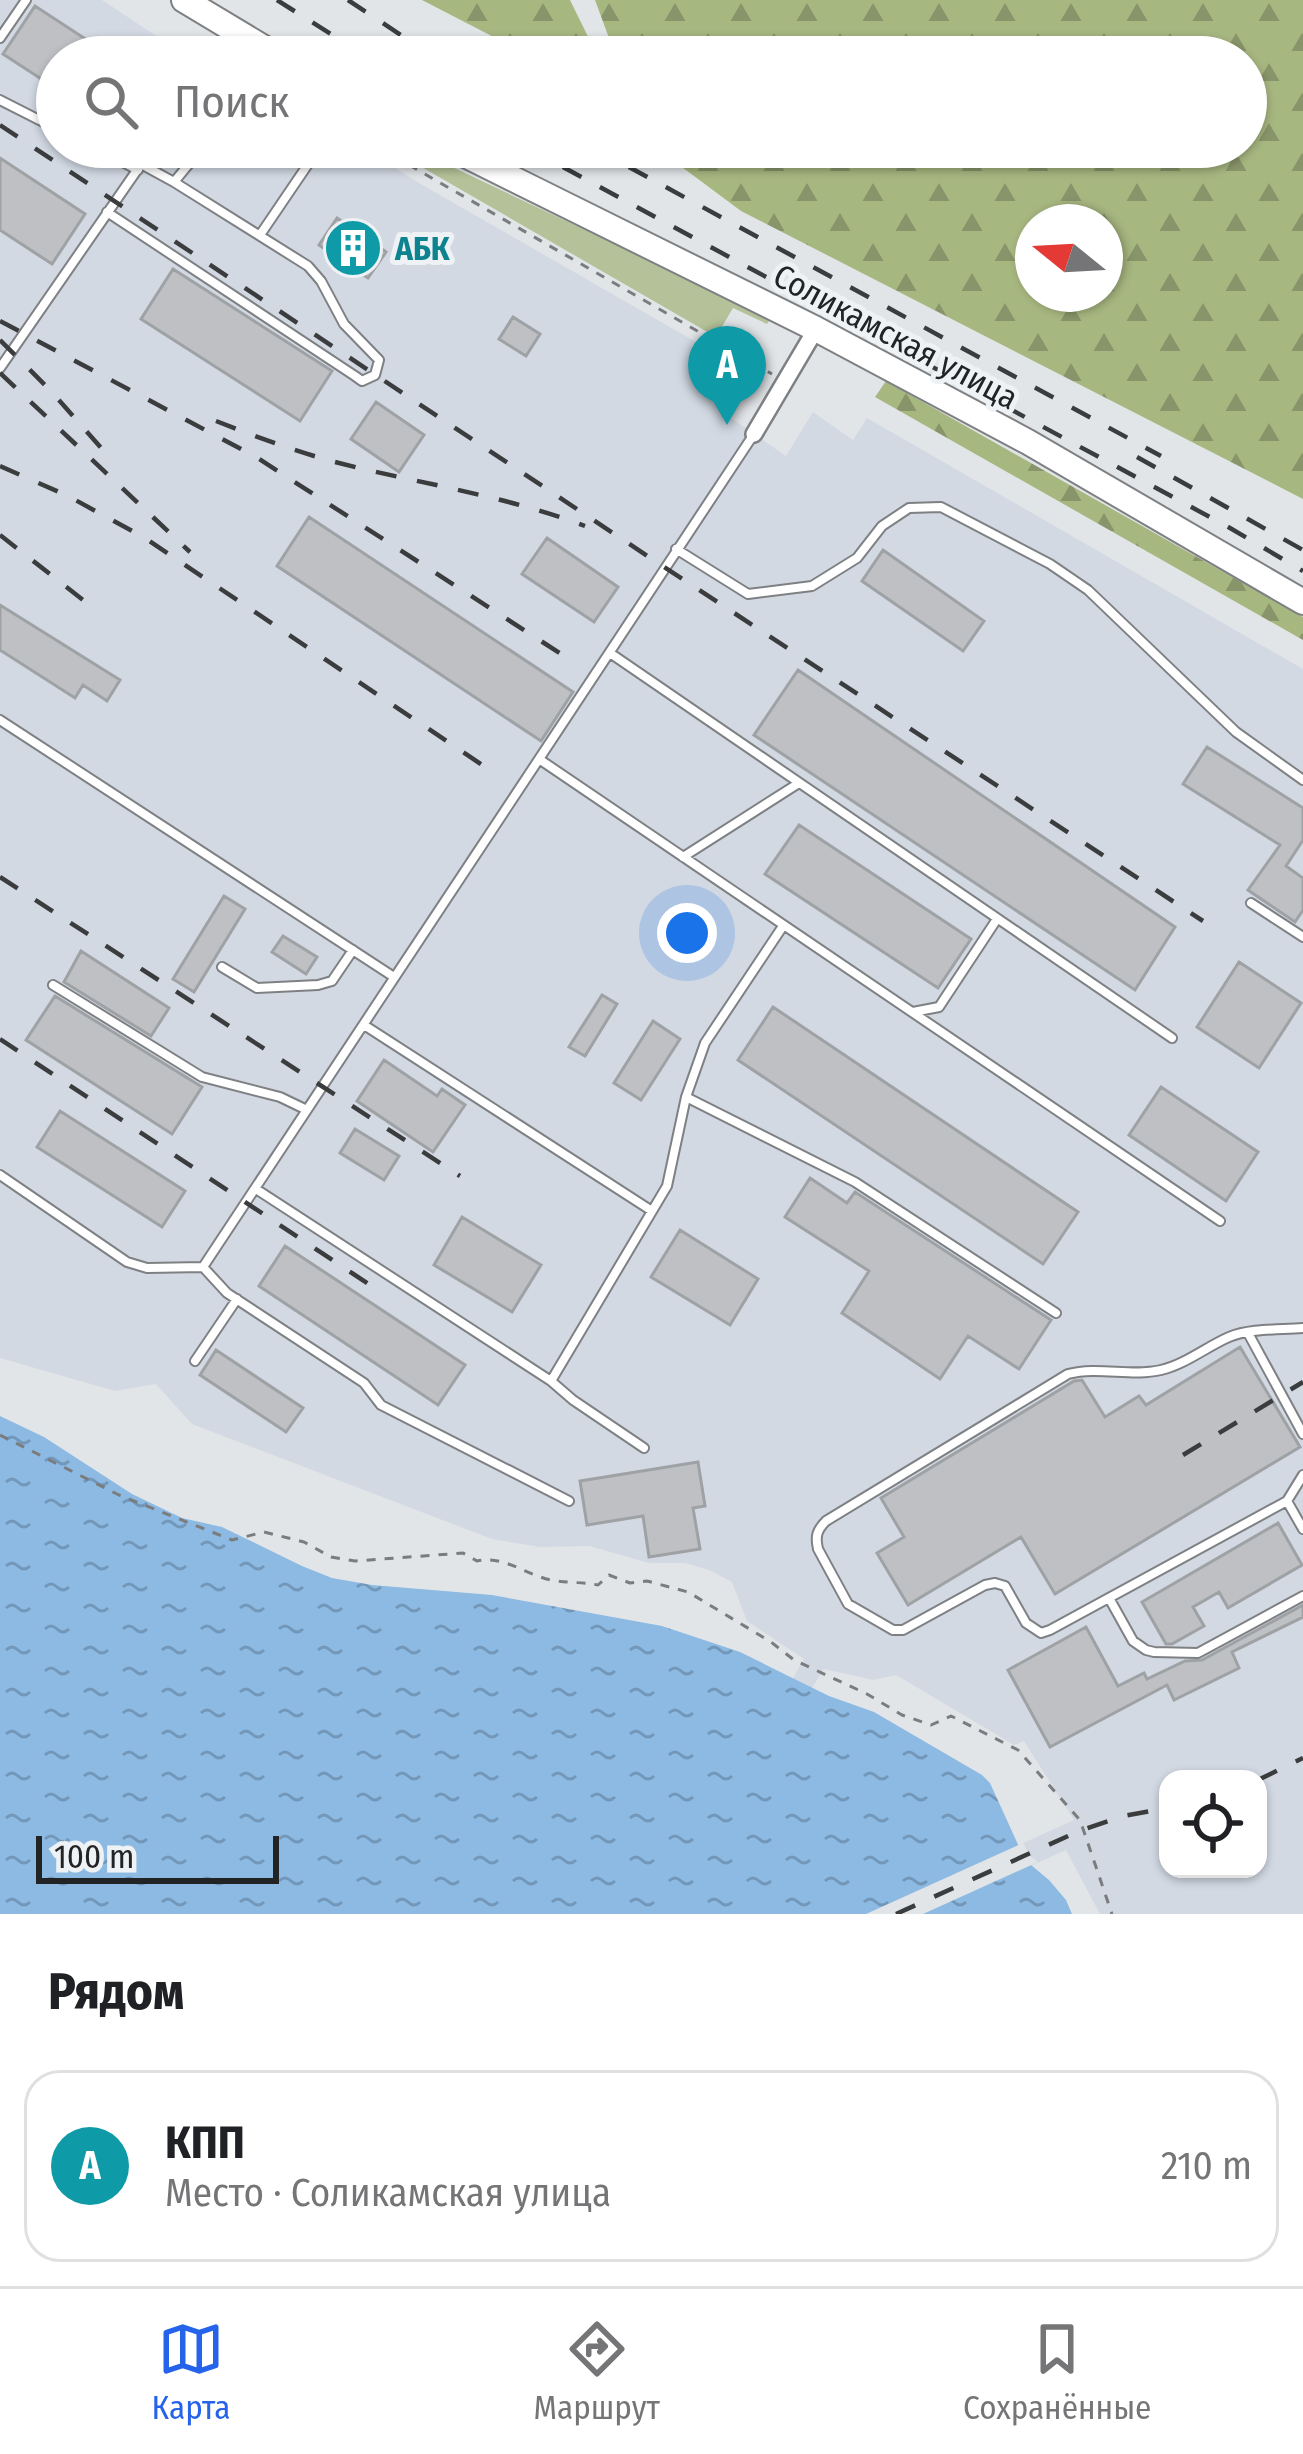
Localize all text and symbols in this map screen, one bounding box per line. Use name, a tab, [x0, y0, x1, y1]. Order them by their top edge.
search box	[36, 36, 1267, 168]
icon: search	[78, 69, 144, 135]
text: Поиск	[174, 75, 289, 129]
north arrow	[1015, 204, 1123, 312]
building icon: АБК	[322, 217, 384, 279]
place label: АБК	[394, 229, 451, 269]
street label: Соликамская улица	[766, 256, 1025, 418]
pin: A	[688, 326, 766, 425]
your location	[657, 903, 717, 963]
map controls	[1159, 1770, 1267, 1878]
button: locate	[1159, 1770, 1267, 1878]
scale bar	[36, 1830, 279, 1883]
text: 100 m	[54, 1837, 134, 1877]
text: Рядом	[48, 1961, 184, 2023]
text: КПП	[165, 2116, 245, 2170]
text: A	[79, 2143, 101, 2189]
text: 210 m	[1161, 2143, 1252, 2189]
text: Место · Соликамская улица	[165, 2170, 611, 2216]
tab: Карта	[152, 2316, 230, 2428]
tab: Маршрут	[534, 2316, 660, 2428]
tab: Сохранённые	[963, 2316, 1151, 2428]

